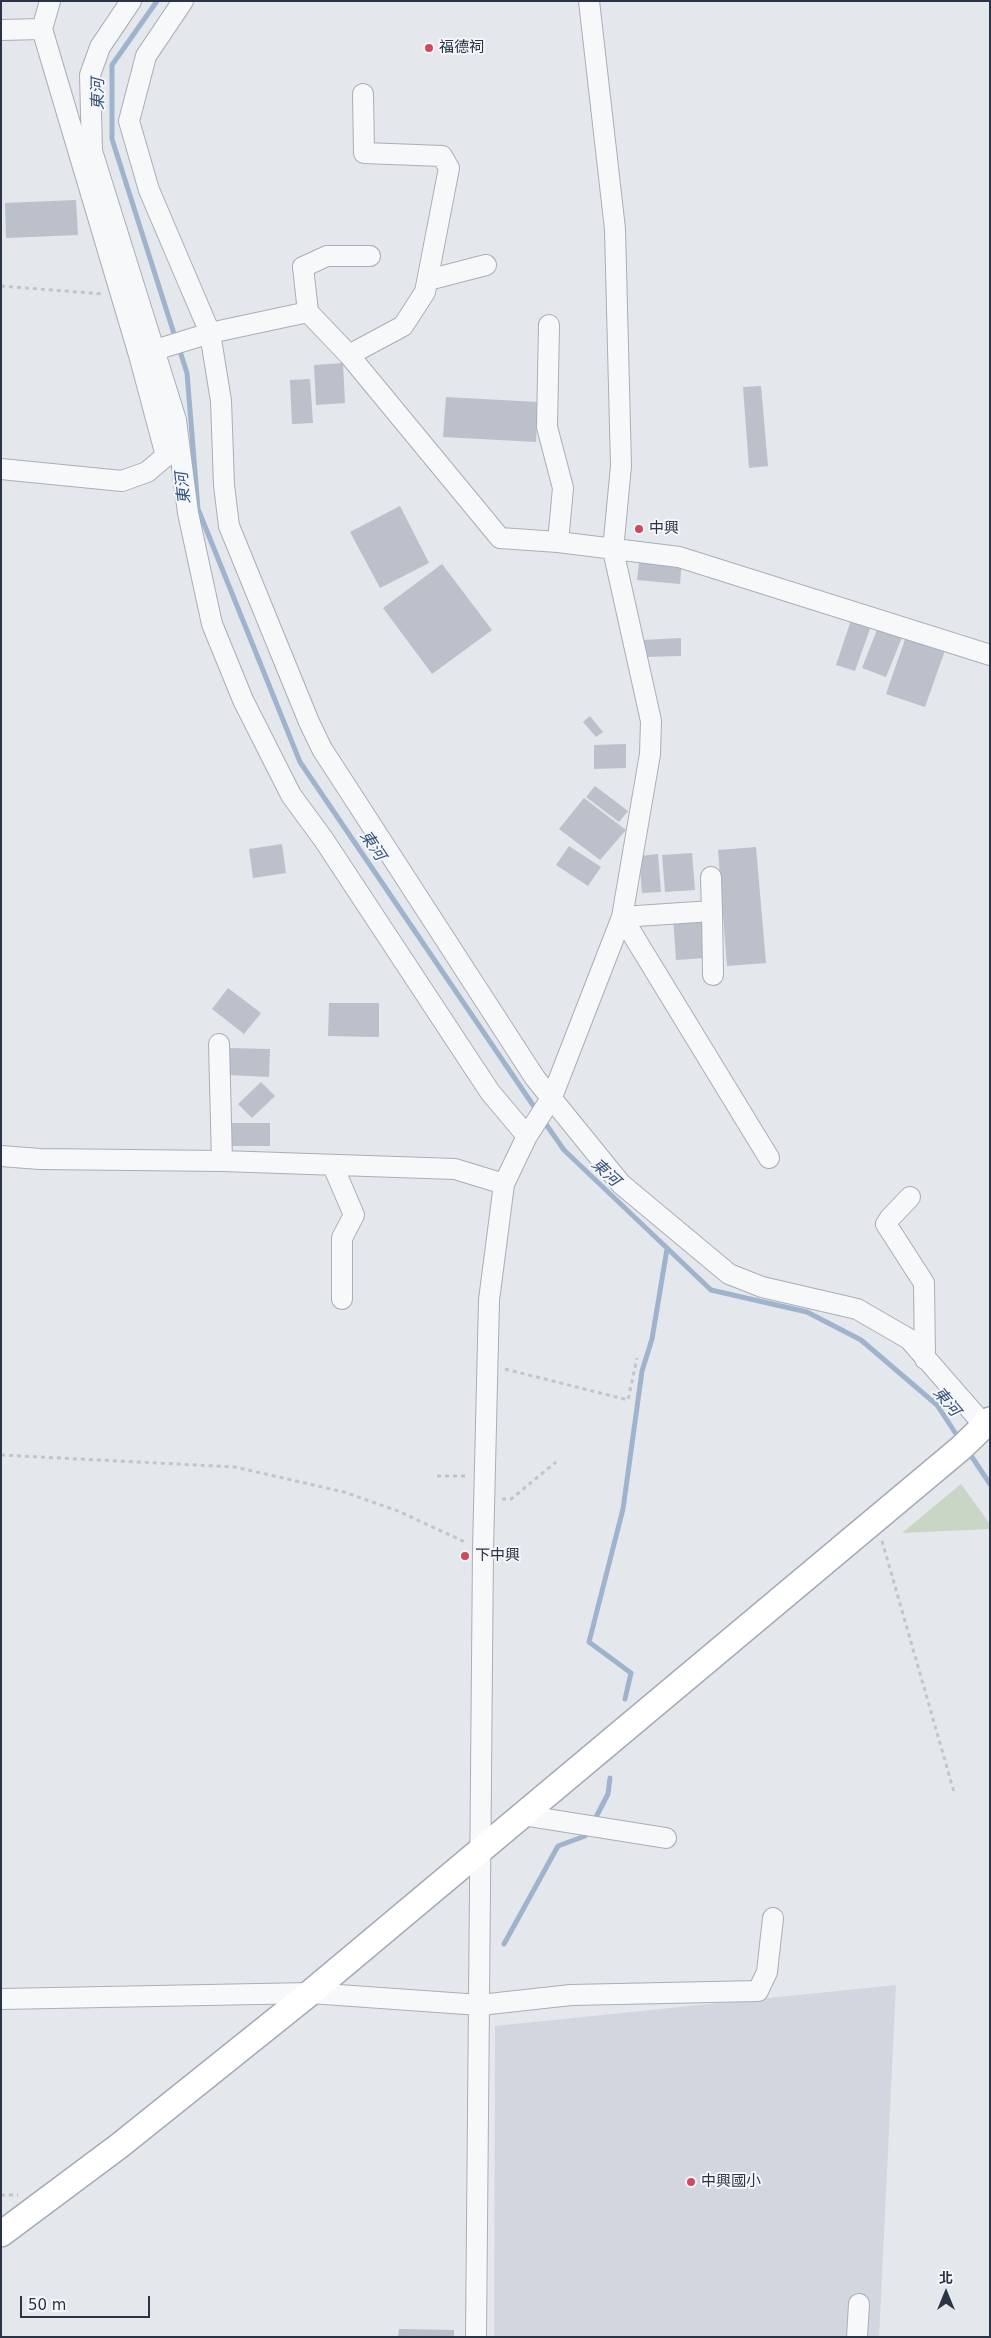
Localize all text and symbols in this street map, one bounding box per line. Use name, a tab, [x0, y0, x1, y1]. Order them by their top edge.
place label: 福德祠	[439, 39, 484, 57]
marker: 福德祠	[423, 42, 435, 54]
water label: 東河	[89, 78, 109, 110]
water label: 東河	[173, 471, 195, 505]
place label: 中興	[649, 520, 679, 538]
marker: 中興	[633, 523, 645, 535]
water label: 東河	[355, 827, 389, 865]
water label: 東河	[587, 1155, 623, 1191]
water label: 東河	[928, 1384, 964, 1420]
place label: 下中興	[475, 1547, 520, 1565]
marker: 下中興	[459, 1550, 471, 1562]
place label: 中興國小	[701, 2173, 761, 2191]
marker: 中興國小	[685, 2176, 697, 2188]
north arrow	[921, 2268, 971, 2318]
text: 北	[939, 2270, 953, 2286]
scale bar	[22, 2286, 152, 2318]
text: 50 m	[28, 2296, 66, 2314]

